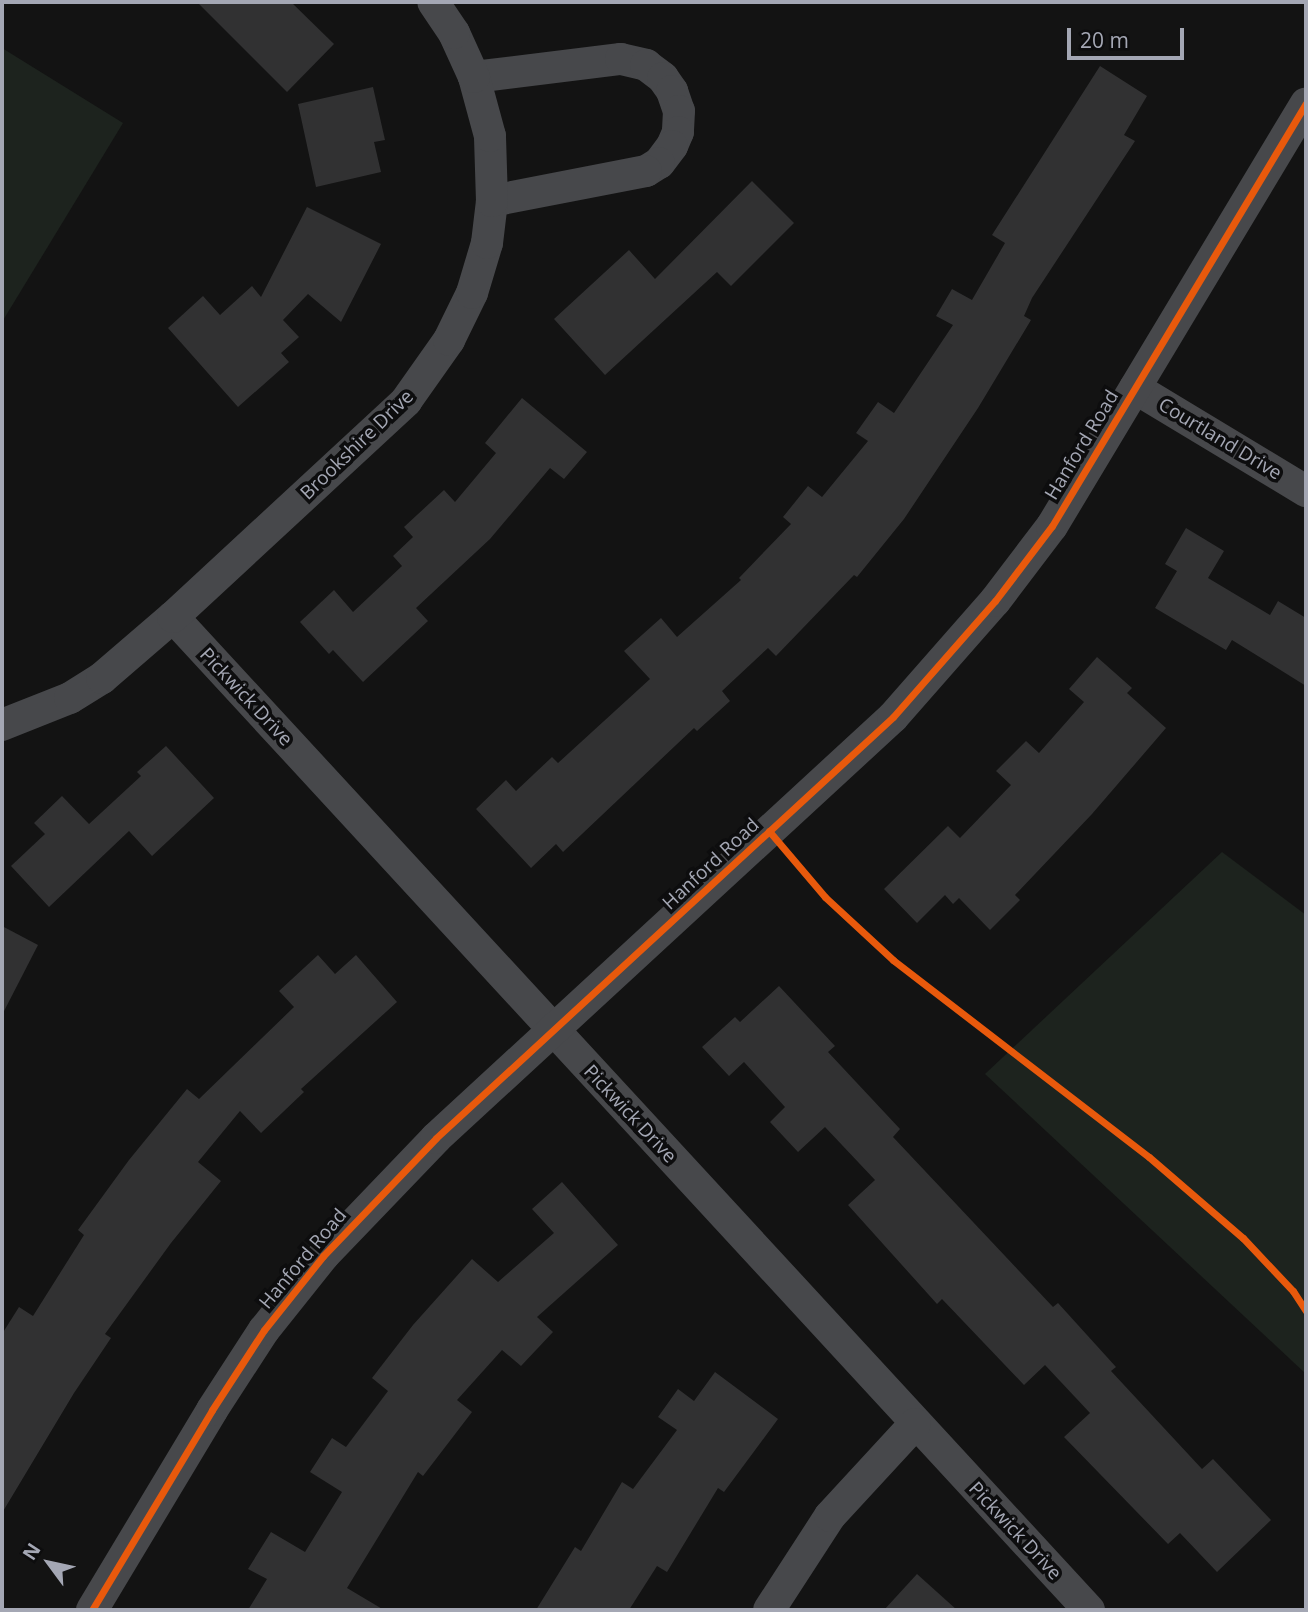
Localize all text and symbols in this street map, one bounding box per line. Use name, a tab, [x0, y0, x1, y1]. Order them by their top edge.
scale bar	[1070, 14, 1187, 58]
text: 20 m	[1080, 26, 1129, 54]
street label: Brookshire Drive	[296, 385, 418, 505]
street label: Hanford Road	[1040, 386, 1124, 504]
street label: Courtland Drive	[1154, 393, 1286, 485]
street label: Pickwick Drive	[195, 643, 297, 751]
street label: Hanford Road	[658, 813, 764, 915]
street label: Pickwick Drive	[579, 1060, 681, 1168]
street label: Hanford Road	[255, 1204, 351, 1314]
street label: Pickwick Drive	[964, 1477, 1066, 1585]
north arrow	[14, 1528, 84, 1598]
text: N	[16, 1538, 46, 1565]

